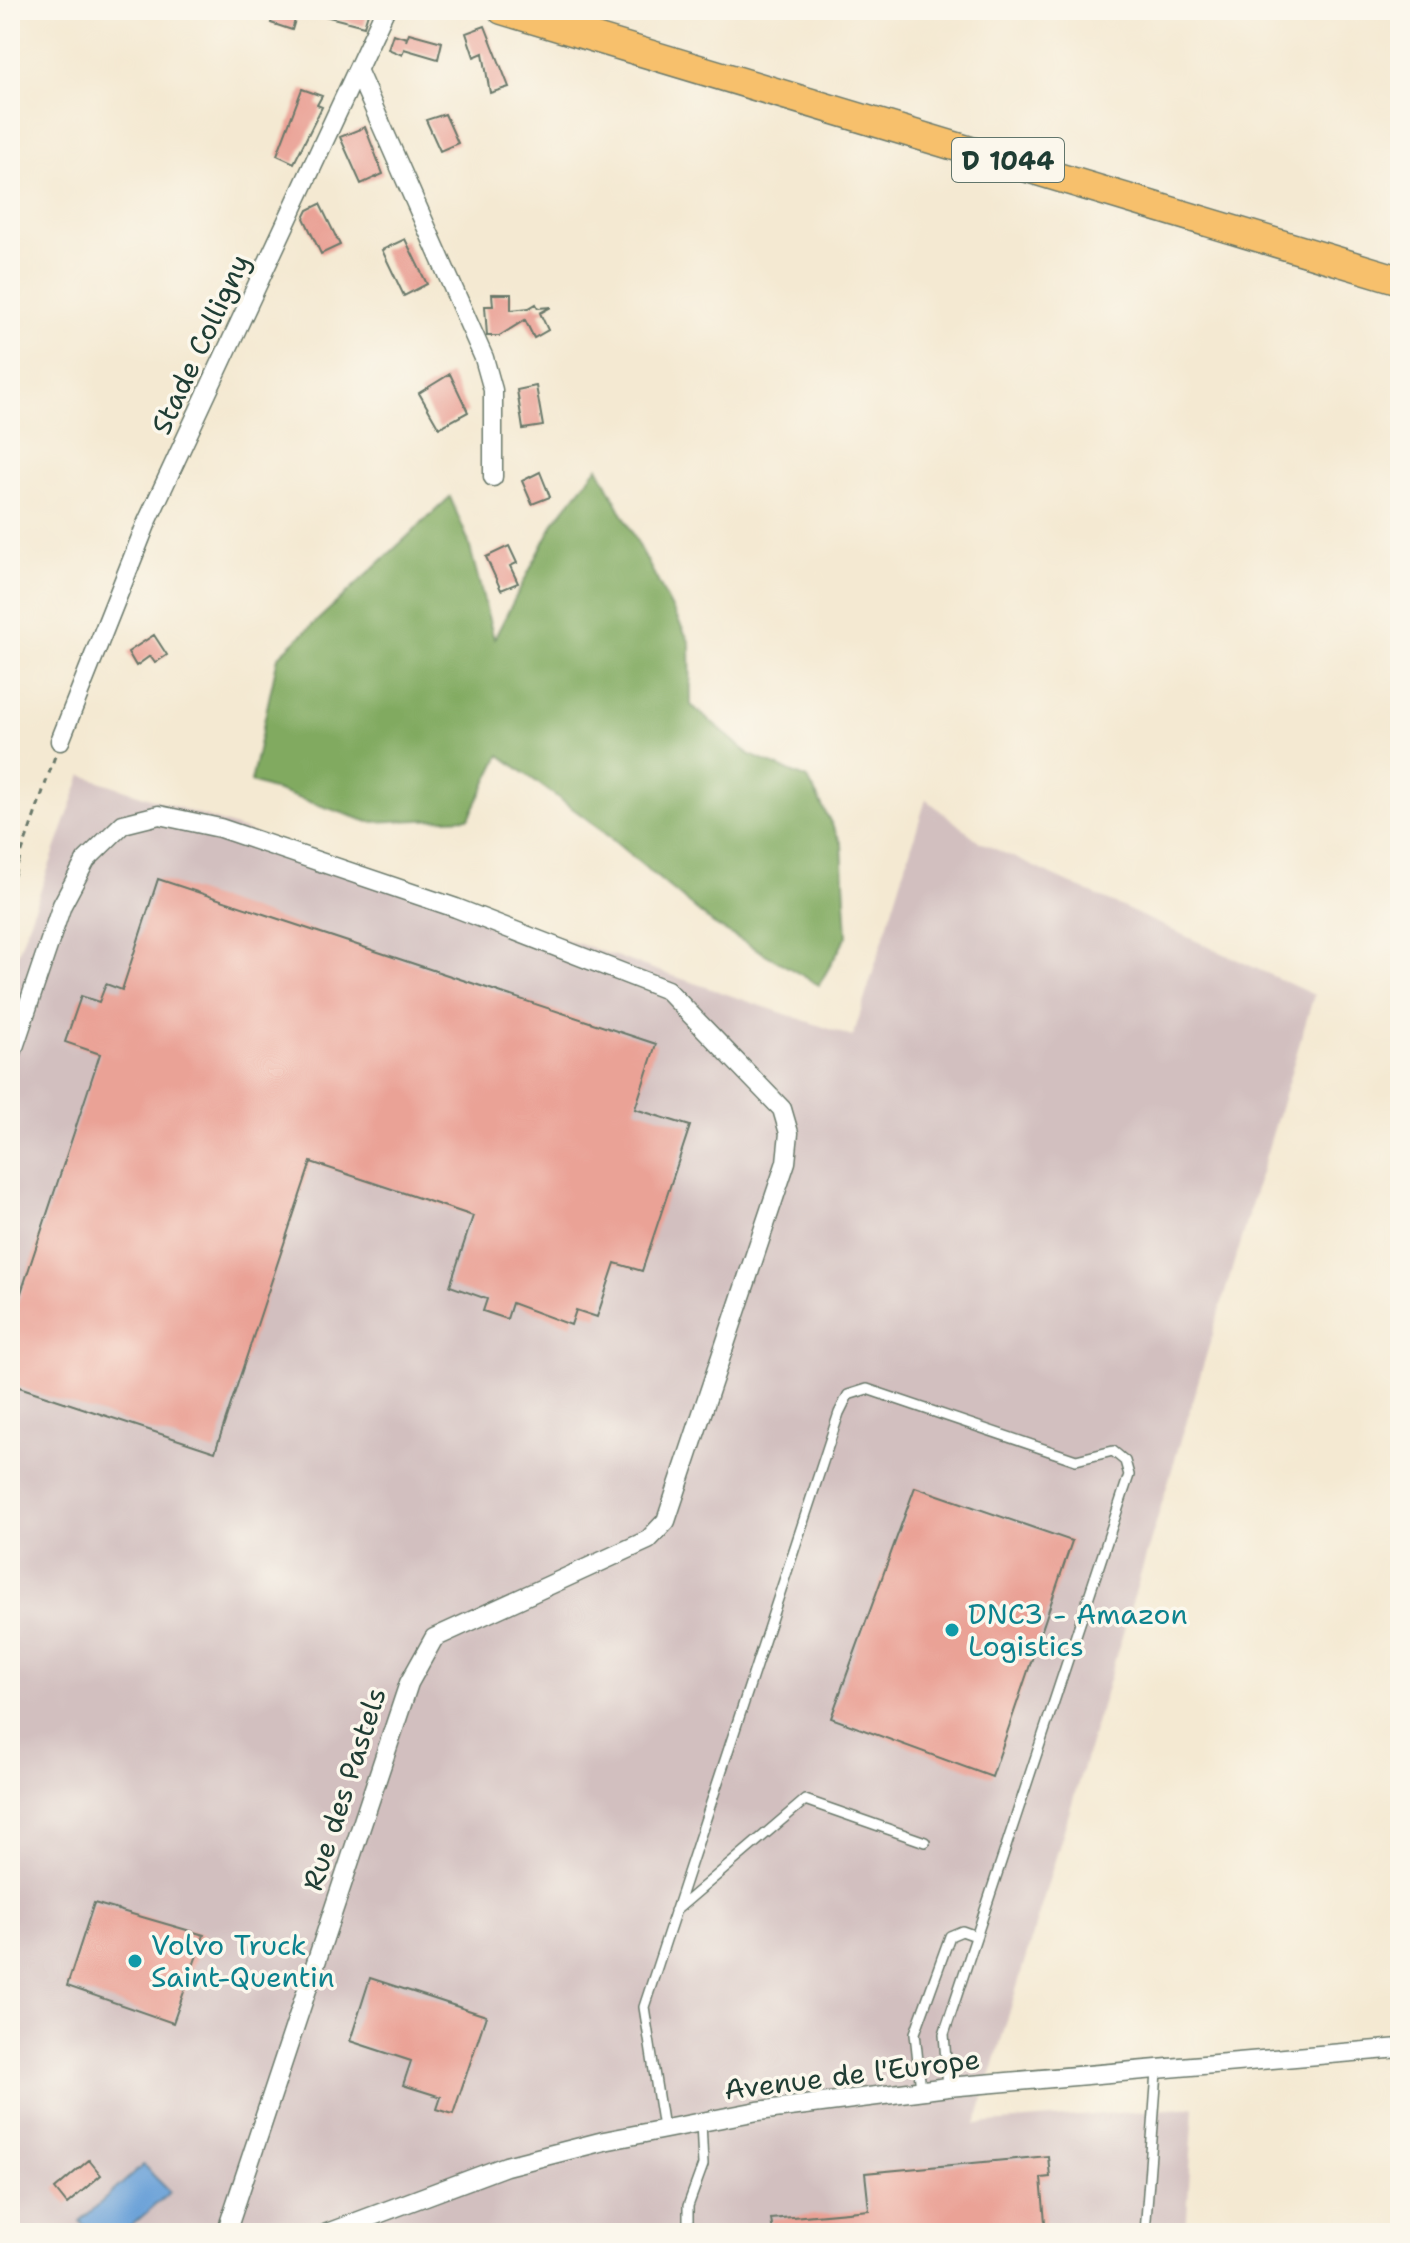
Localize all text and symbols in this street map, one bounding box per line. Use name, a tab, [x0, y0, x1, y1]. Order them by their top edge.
road number: D 1044	[952, 138, 1064, 182]
street label: Stade Colligny	[142, 248, 258, 440]
place label: DNC3 - Amazon Logistics	[968, 1595, 1188, 1665]
marker: DNC3 - Amazon Logistics	[943, 1621, 961, 1639]
street label: Rue des Pastels	[293, 1683, 395, 1895]
place label: Volvo Truck Saint-Quentin	[151, 1926, 335, 1996]
marker: Volvo Truck Saint-Quentin	[126, 1952, 144, 1970]
street label: Avenue de l'Europe	[722, 2039, 982, 2109]

